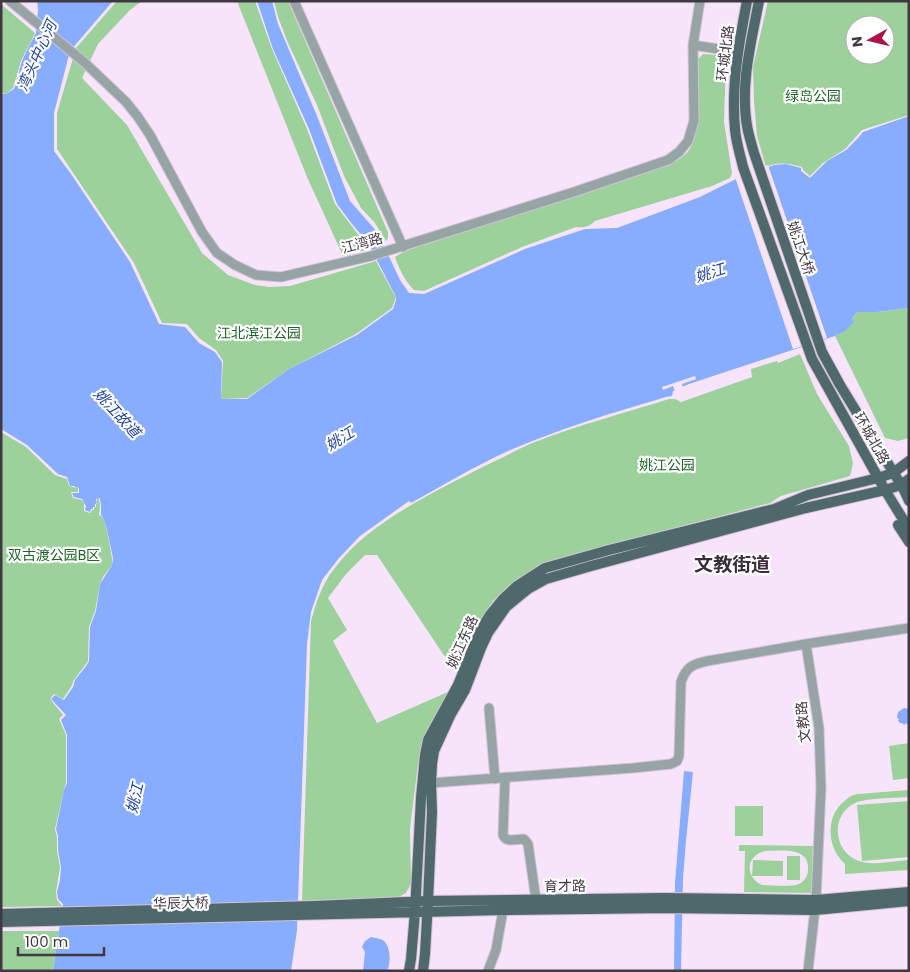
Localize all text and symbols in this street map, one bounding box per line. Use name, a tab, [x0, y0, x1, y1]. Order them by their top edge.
water label: 湾头中心河	[12, 15, 63, 94]
north arrow	[845, 15, 895, 65]
street label: 环城北路	[712, 24, 738, 82]
text: N	[846, 35, 868, 48]
park label: 绿岛公园	[785, 86, 841, 106]
street label: 姚江大桥	[782, 218, 820, 278]
street label: 江湾路	[339, 228, 385, 258]
water label: 姚江	[692, 258, 729, 287]
park label: 江北滨江公园	[217, 323, 301, 343]
water label: 姚江故道	[89, 384, 147, 443]
street label: 环城北路	[850, 409, 894, 467]
water label: 姚江	[321, 421, 360, 455]
park label: 姚江公园	[639, 455, 695, 475]
park label: 双古渡公园B区	[8, 545, 100, 565]
district label: 文教街道	[694, 551, 770, 578]
street label: 姚江东路	[441, 612, 483, 672]
street label: 文教路	[791, 700, 815, 744]
water label: 姚江	[121, 779, 149, 815]
street label: 育才路	[544, 876, 586, 896]
street label: 华辰大桥	[153, 893, 209, 913]
scale bar	[18, 924, 104, 956]
text: 100 m	[25, 931, 68, 952]

